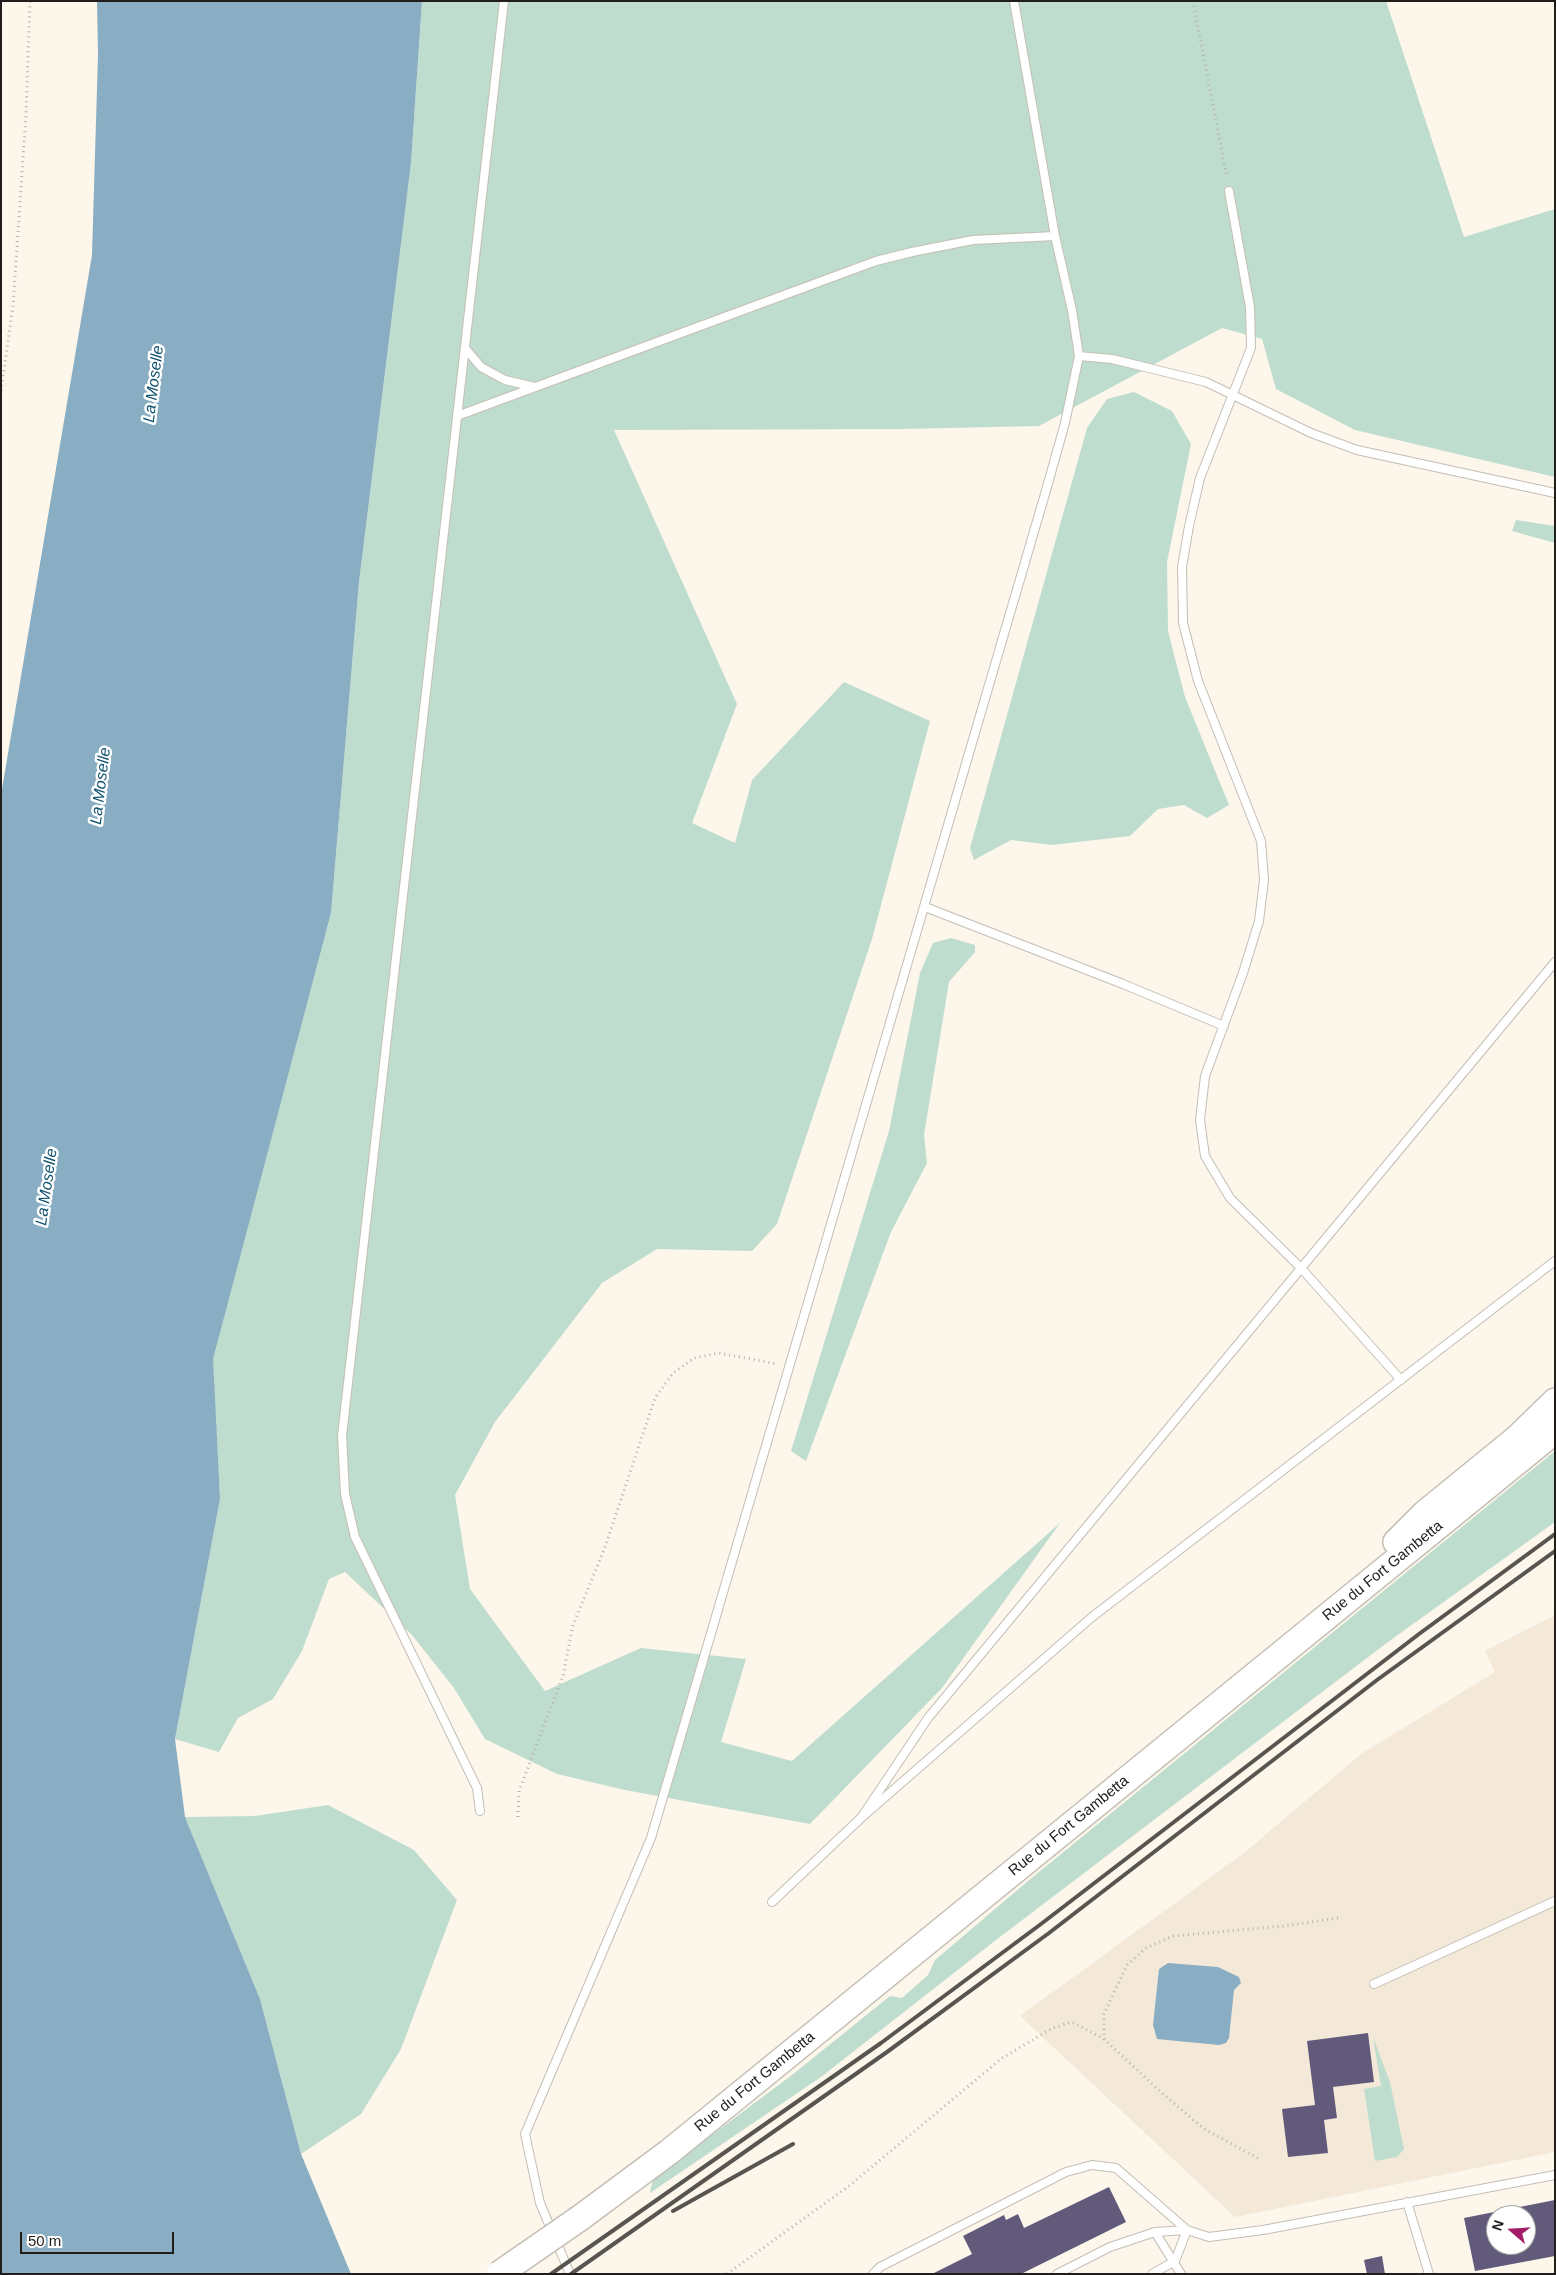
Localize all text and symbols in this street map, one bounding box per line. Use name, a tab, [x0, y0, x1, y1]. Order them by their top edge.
water label: La Moselle	[140, 344, 168, 424]
water label: La Moselle	[87, 746, 115, 826]
water label: La Moselle	[32, 1147, 62, 1227]
street label: Rue du Fort Gambetta	[1319, 1517, 1447, 1625]
street label: Rue du Fort Gambetta	[1005, 1772, 1133, 1880]
street label: Rue du Fort Gambetta	[691, 2028, 819, 2136]
north arrow	[1486, 2205, 1536, 2255]
text: N	[1489, 2218, 1507, 2233]
scale bar	[22, 2222, 176, 2254]
text: 50 m	[28, 2232, 61, 2249]

